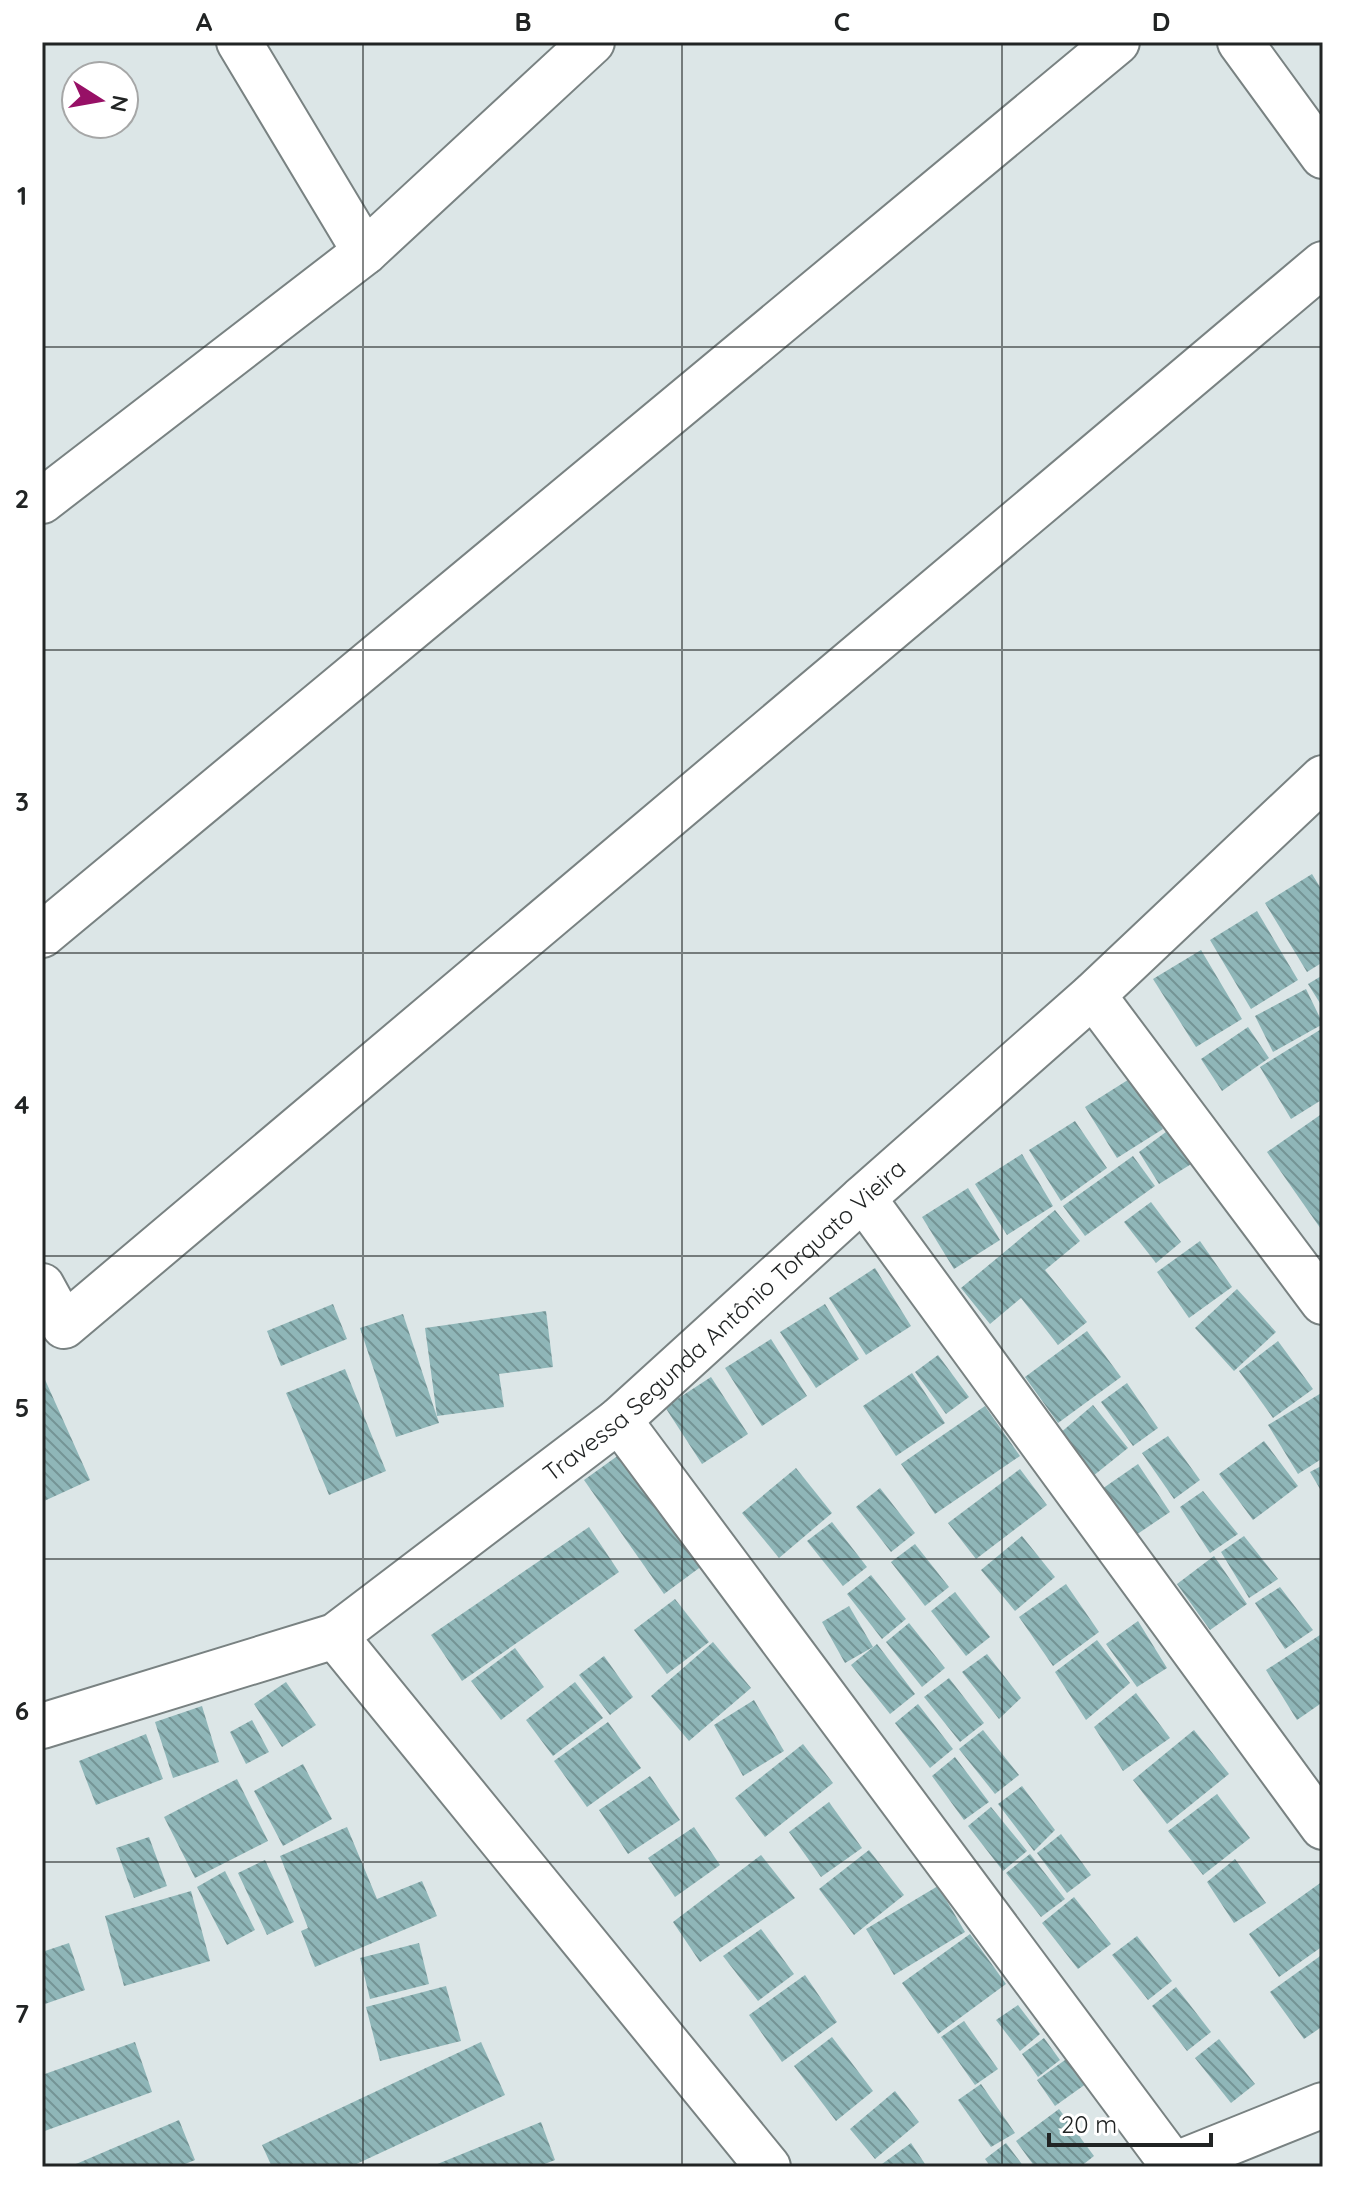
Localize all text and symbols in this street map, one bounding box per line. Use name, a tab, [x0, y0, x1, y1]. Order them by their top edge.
text: A	[196, 5, 213, 38]
text: B	[514, 5, 532, 38]
text: C	[834, 5, 850, 38]
text: D	[1152, 5, 1170, 38]
north arrow	[60, 60, 140, 140]
text: N	[104, 93, 135, 114]
text: 1	[17, 179, 27, 212]
text: 2	[15, 482, 29, 515]
text: 3	[15, 785, 29, 818]
text: 4	[14, 1088, 30, 1121]
street label: Travessa Segunda Antônio Torquato Vieira	[537, 1153, 912, 1488]
text: 5	[15, 1391, 29, 1424]
text: 6	[15, 1694, 29, 1727]
text: 7	[15, 1997, 29, 2030]
scale bar	[1049, 2097, 1211, 2147]
text: 20 m	[1061, 2109, 1117, 2139]

